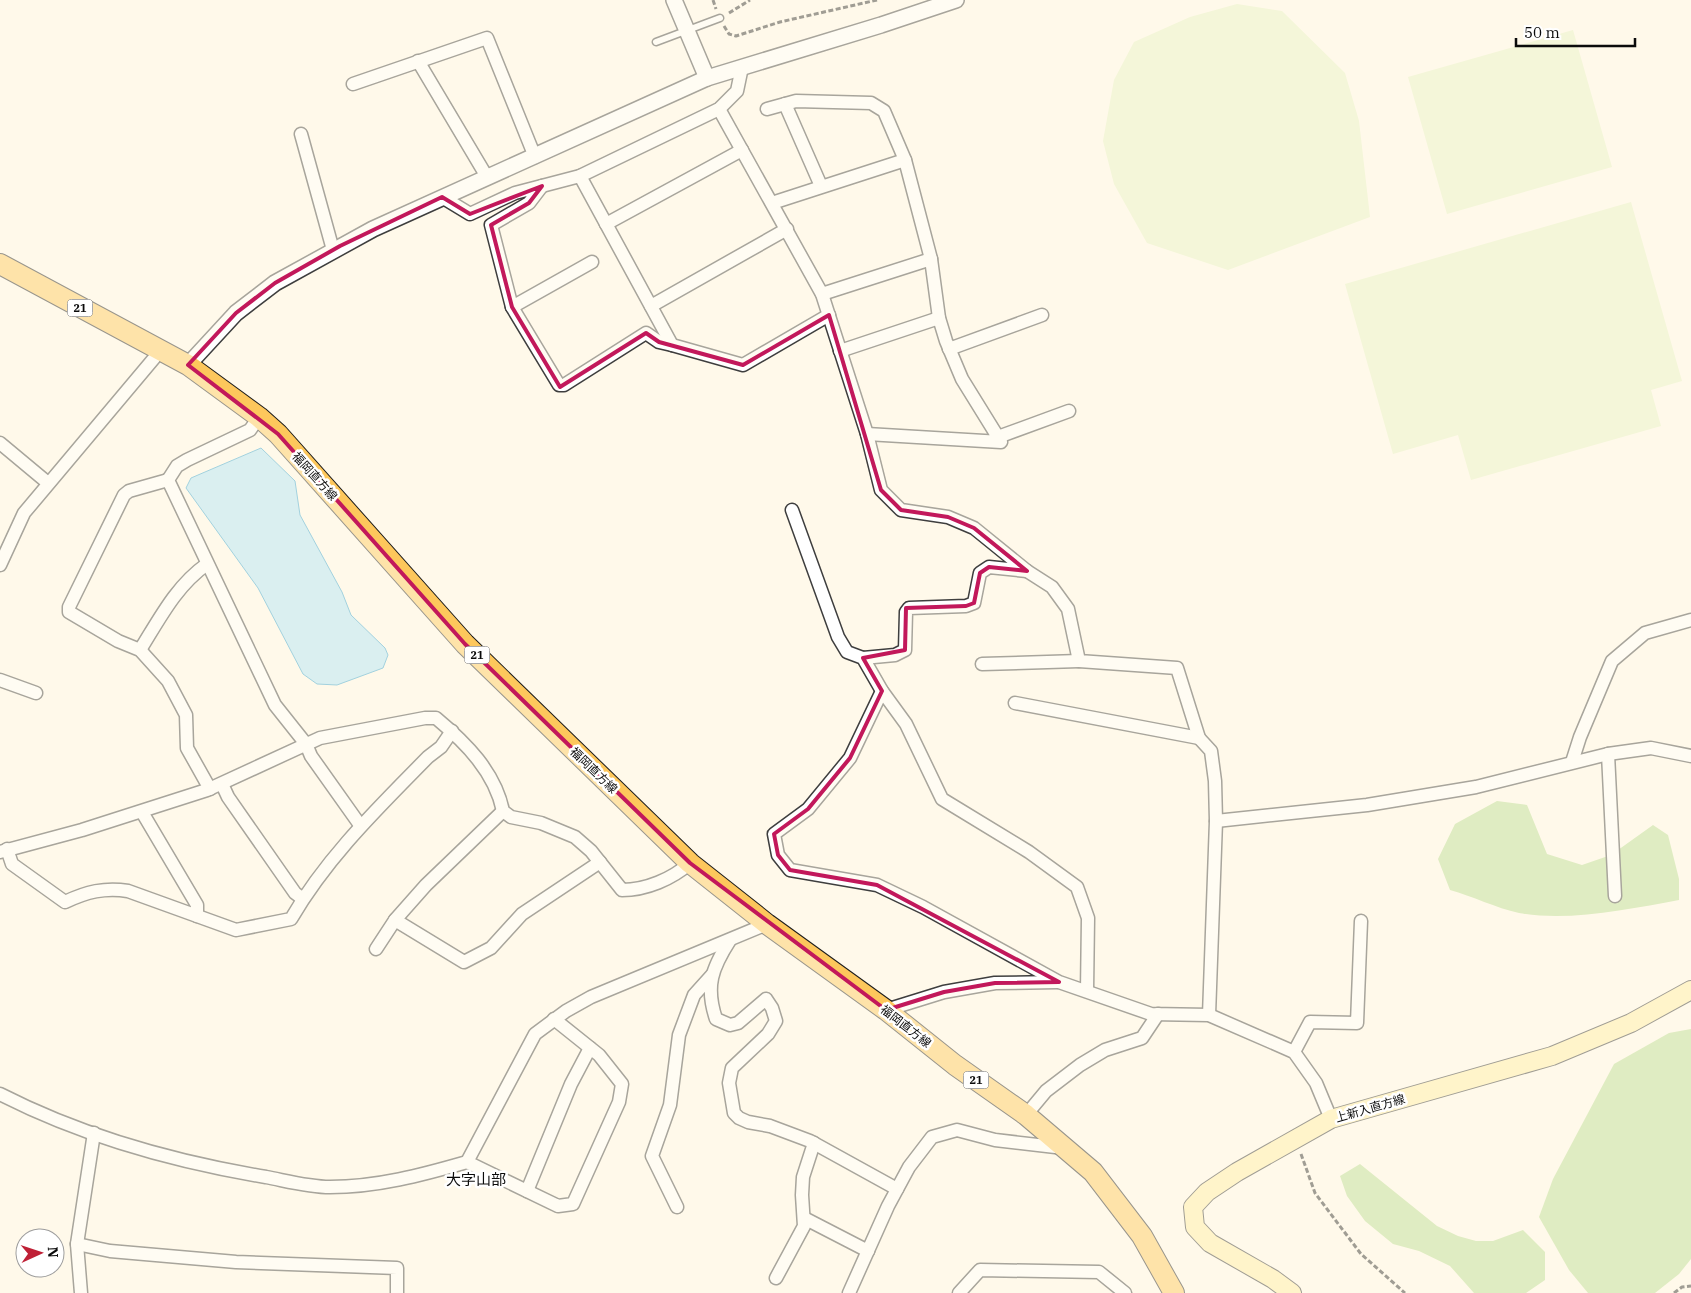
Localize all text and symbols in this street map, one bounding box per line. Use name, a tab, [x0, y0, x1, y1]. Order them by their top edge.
scale bar	[1516, 15, 1635, 47]
text: 50 m	[1524, 23, 1560, 42]
road number: 21	[68, 300, 92, 316]
street label: 福岡直方線	[289, 449, 341, 503]
road number: 21	[464, 646, 490, 664]
street label: 福岡直方線	[567, 744, 621, 796]
street label: 福岡直方線	[878, 1002, 934, 1050]
road number: 21	[964, 1072, 988, 1088]
street label: 上新入直方線	[1333, 1091, 1407, 1125]
district label: 大字山部	[446, 1170, 506, 1189]
north arrow	[15, 1228, 65, 1278]
text: N	[44, 1246, 62, 1258]

